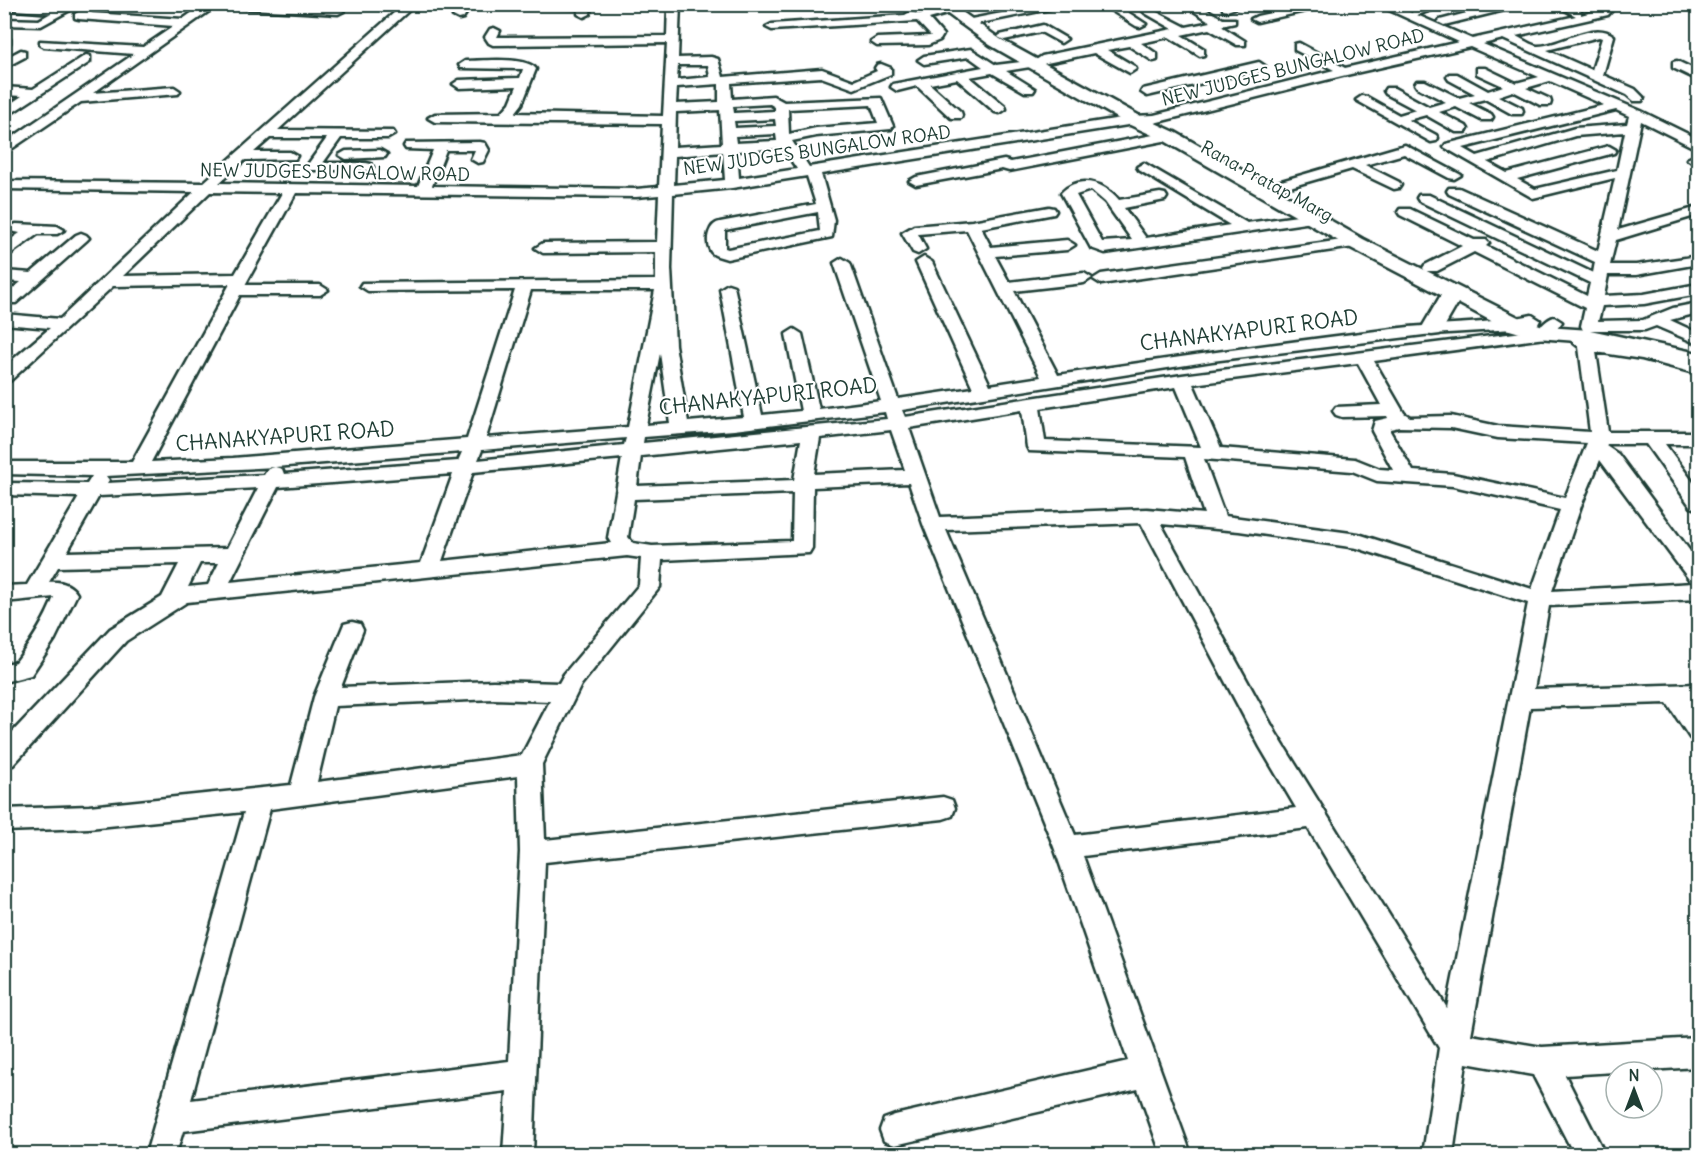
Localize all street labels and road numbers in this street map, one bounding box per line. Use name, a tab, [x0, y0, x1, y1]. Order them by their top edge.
street label: NEW JUDGES BUNGALOW ROAD	[1159, 23, 1427, 111]
street label: NEW JUDGES BUNGALOW ROAD	[682, 120, 952, 180]
street label: Rana Pratap Marg	[1197, 135, 1337, 227]
street label: NEW JUDGES BUNGALOW ROAD	[200, 158, 470, 186]
street label: CHANAKYAPURI ROAD	[1138, 303, 1360, 357]
street label: CHANAKYAPURI ROAD	[657, 371, 879, 421]
street label: CHANAKYAPURI ROAD	[174, 415, 396, 457]

